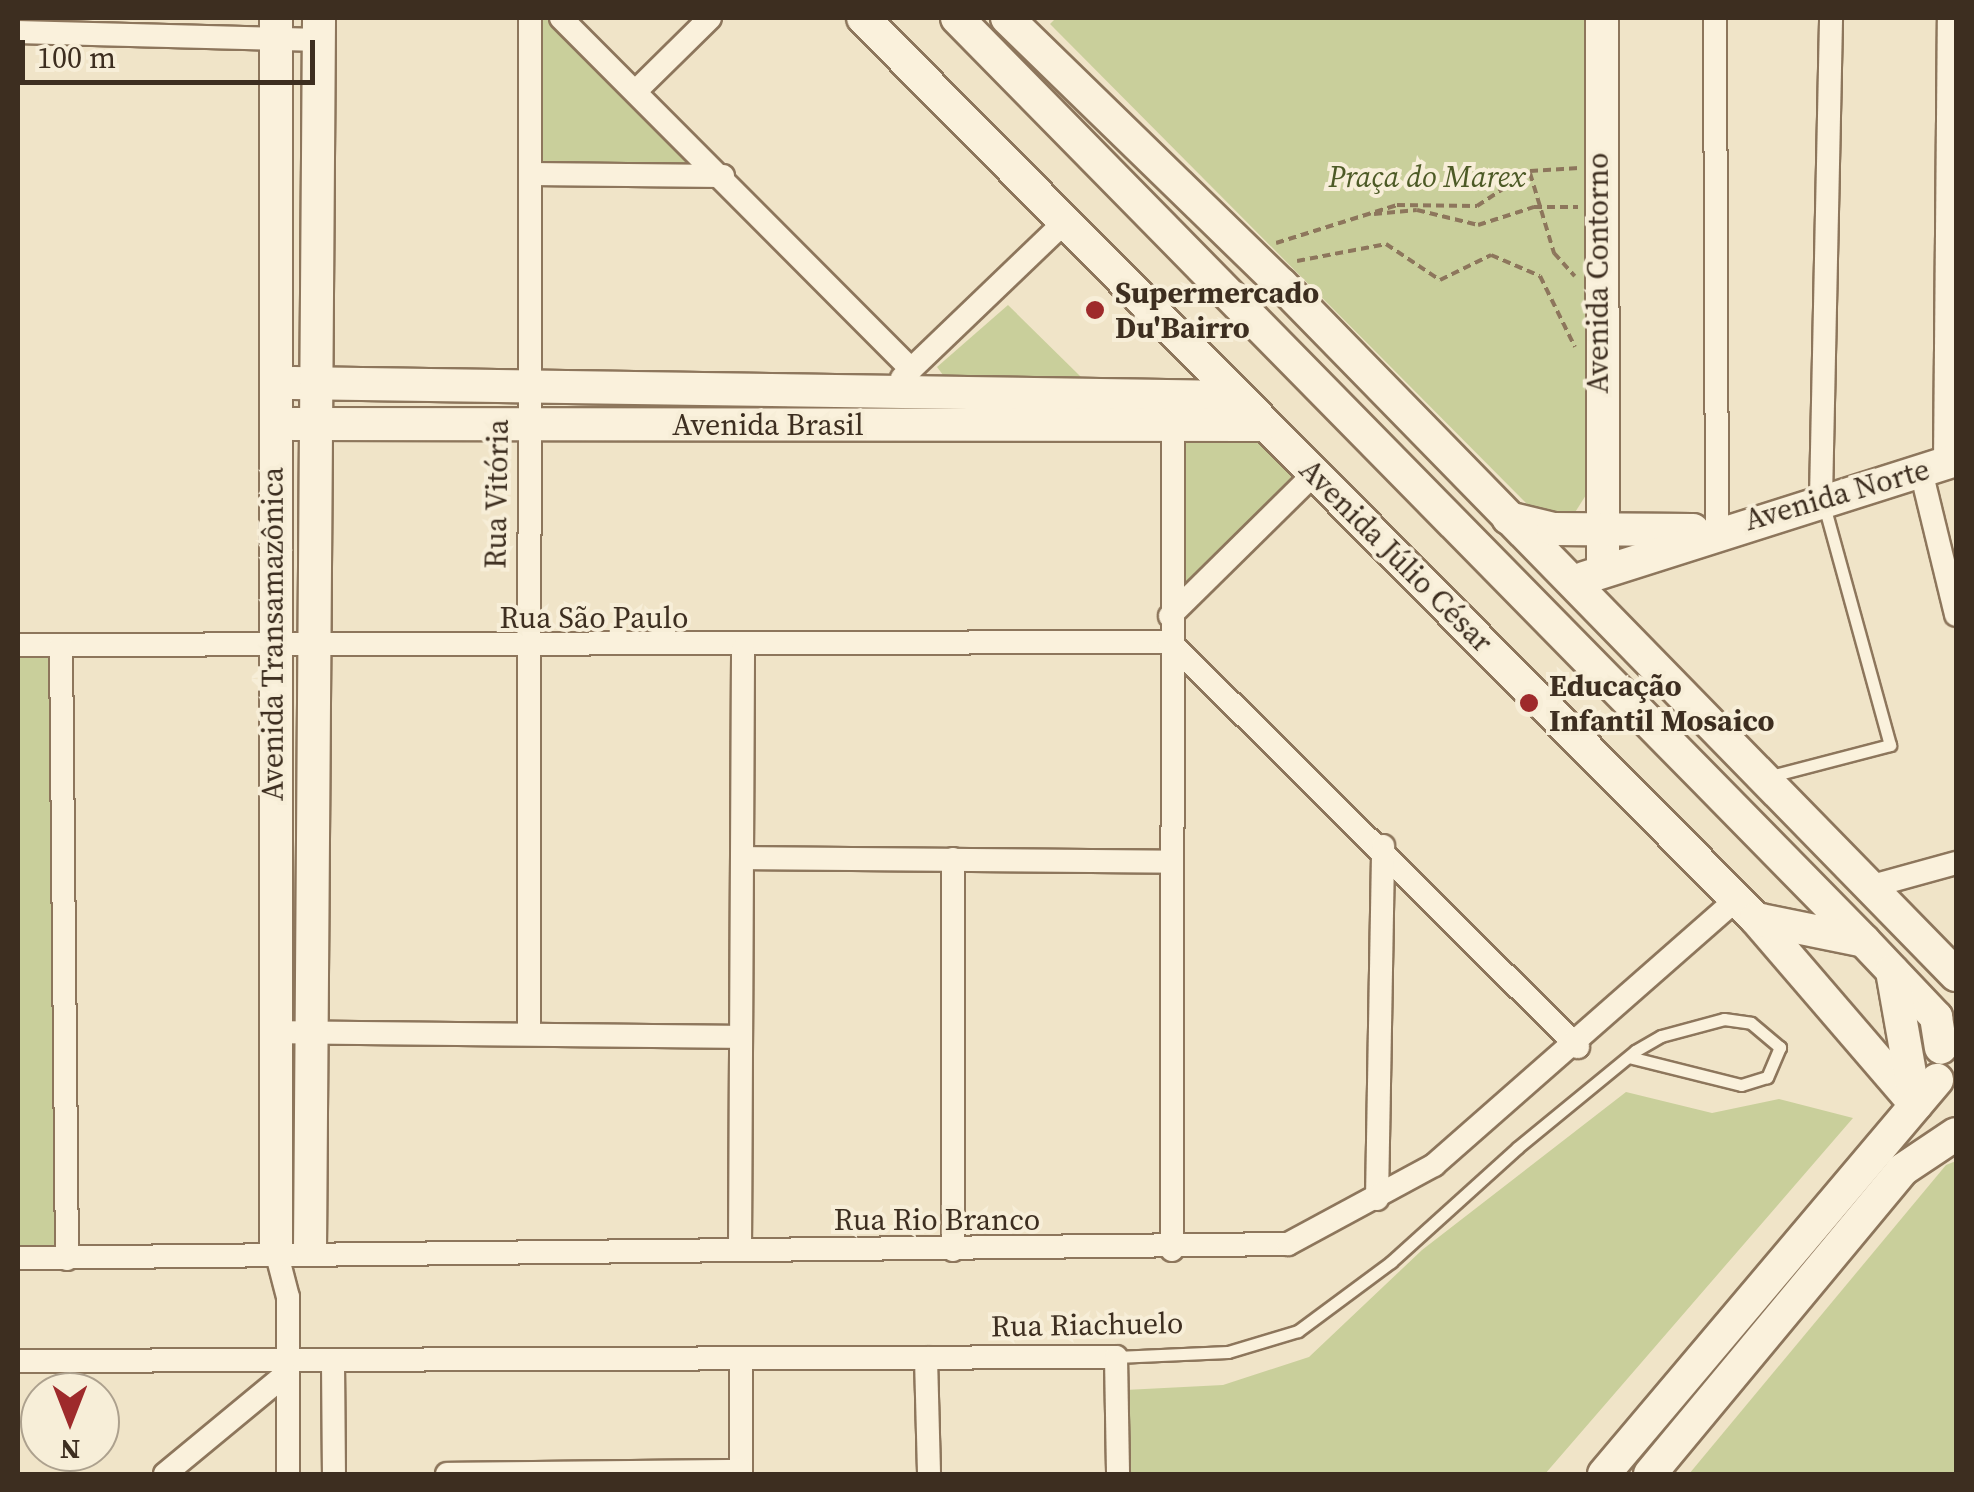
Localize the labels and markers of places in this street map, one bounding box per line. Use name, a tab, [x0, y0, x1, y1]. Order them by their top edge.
place label: Supermercado Du'Bairro	[1115, 275, 1319, 346]
marker: Supermercado Du'Bairro	[1084, 299, 1106, 321]
place label: Educação Infantil Mosaico	[1549, 668, 1775, 738]
marker: Educação Infantil Mosaico	[1518, 692, 1540, 714]

